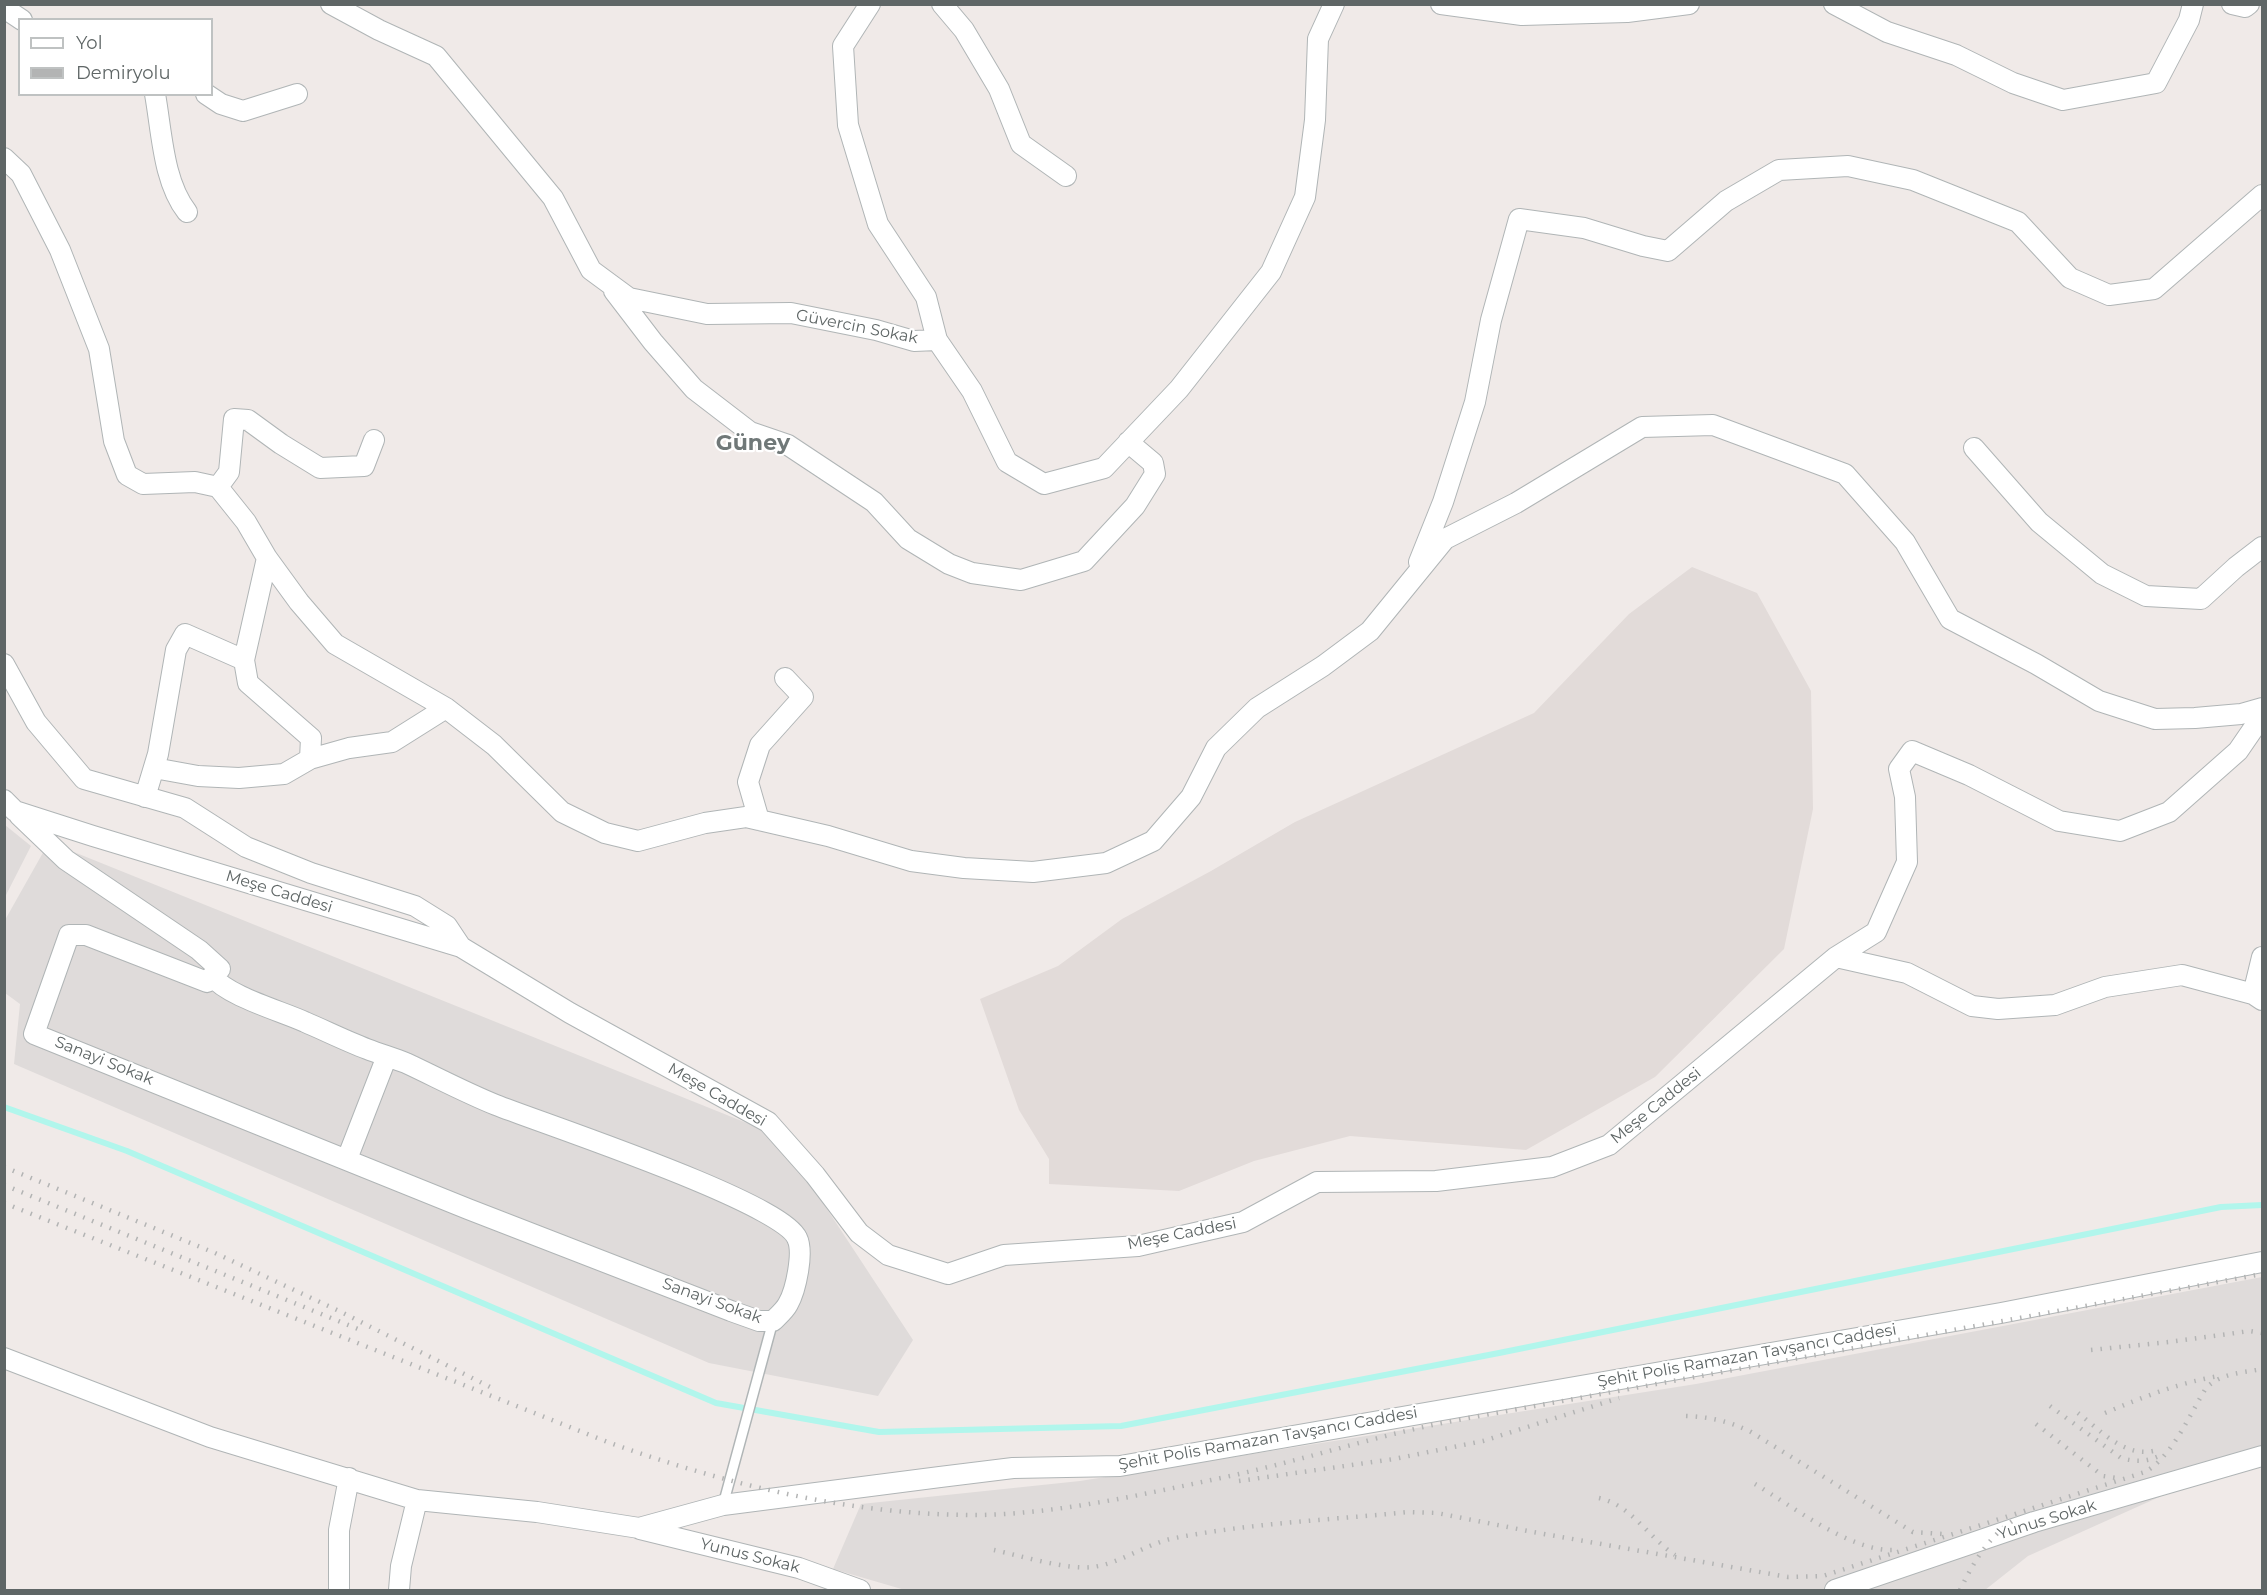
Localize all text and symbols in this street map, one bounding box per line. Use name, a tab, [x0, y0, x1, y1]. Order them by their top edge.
legend	[18, 18, 213, 96]
text: Yol	[76, 32, 102, 54]
text: Demiryolu	[76, 62, 171, 84]
street label: Güvercin Sokak	[794, 306, 920, 348]
district label: Güney	[716, 431, 790, 457]
street label: Meşe Caddesi	[223, 867, 335, 917]
street label: Sanayi Sokak	[52, 1032, 156, 1090]
street label: Meşe Caddesi	[664, 1059, 770, 1131]
street label: Meşe Caddesi	[1607, 1064, 1705, 1148]
street label: Meşe Caddesi	[1126, 1214, 1238, 1254]
street label: Sanayi Sokak	[660, 1274, 764, 1328]
street label: Şehit Polis Ramazan Tavşancı Caddesi	[1596, 1320, 1898, 1392]
street label: Şehit Polis Ramazan Tavşancı Caddesi	[1117, 1403, 1419, 1475]
street label: Yunus Sokak	[1995, 1496, 2099, 1544]
street label: Yunus Sokak	[698, 1534, 802, 1578]

